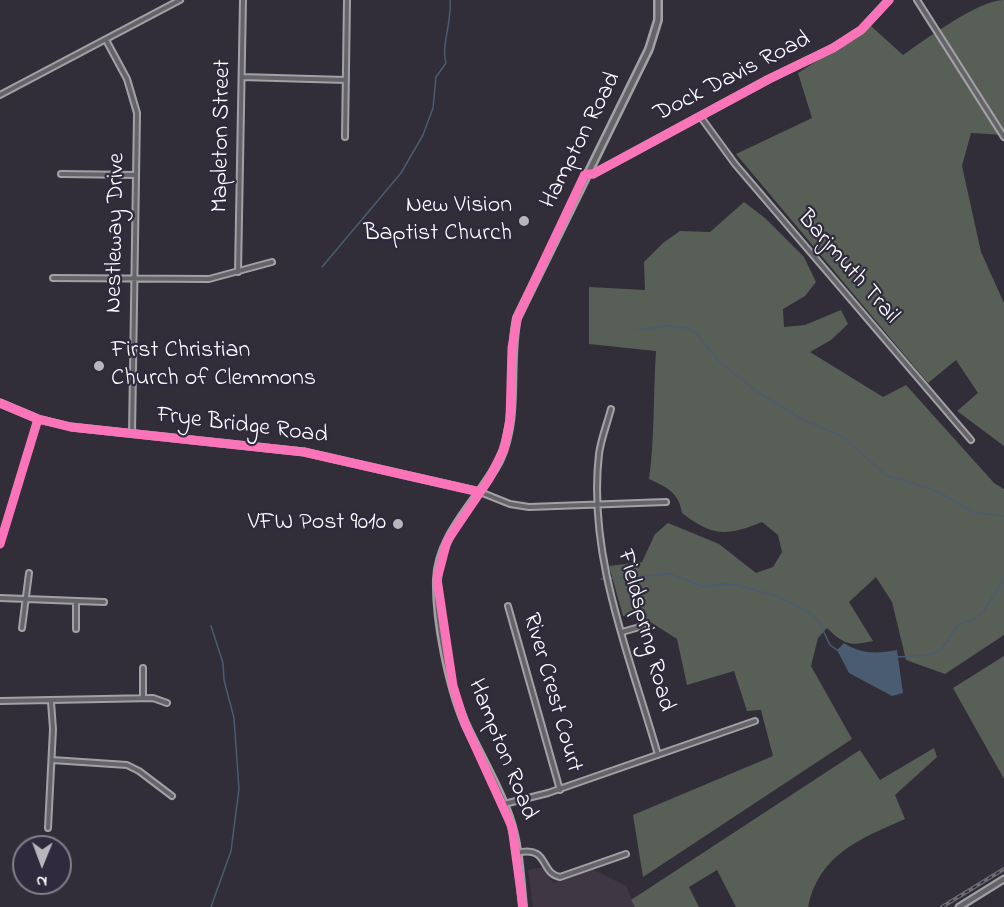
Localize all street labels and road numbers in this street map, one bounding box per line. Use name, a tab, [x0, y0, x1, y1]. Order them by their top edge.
street label: Dock Davis Road	[650, 26, 816, 130]
street label: Mapleton Street	[207, 59, 239, 213]
street label: Hampton Road	[535, 68, 629, 214]
street label: Nestleway Drive	[101, 153, 133, 313]
street label: Barjmuth Trail	[790, 205, 904, 331]
street label: Frye Bridge Road	[155, 402, 329, 452]
street label: Fieldspring Road	[609, 547, 679, 715]
street label: River Crest Court	[515, 610, 587, 776]
street label: Hampton Road	[460, 675, 542, 825]

